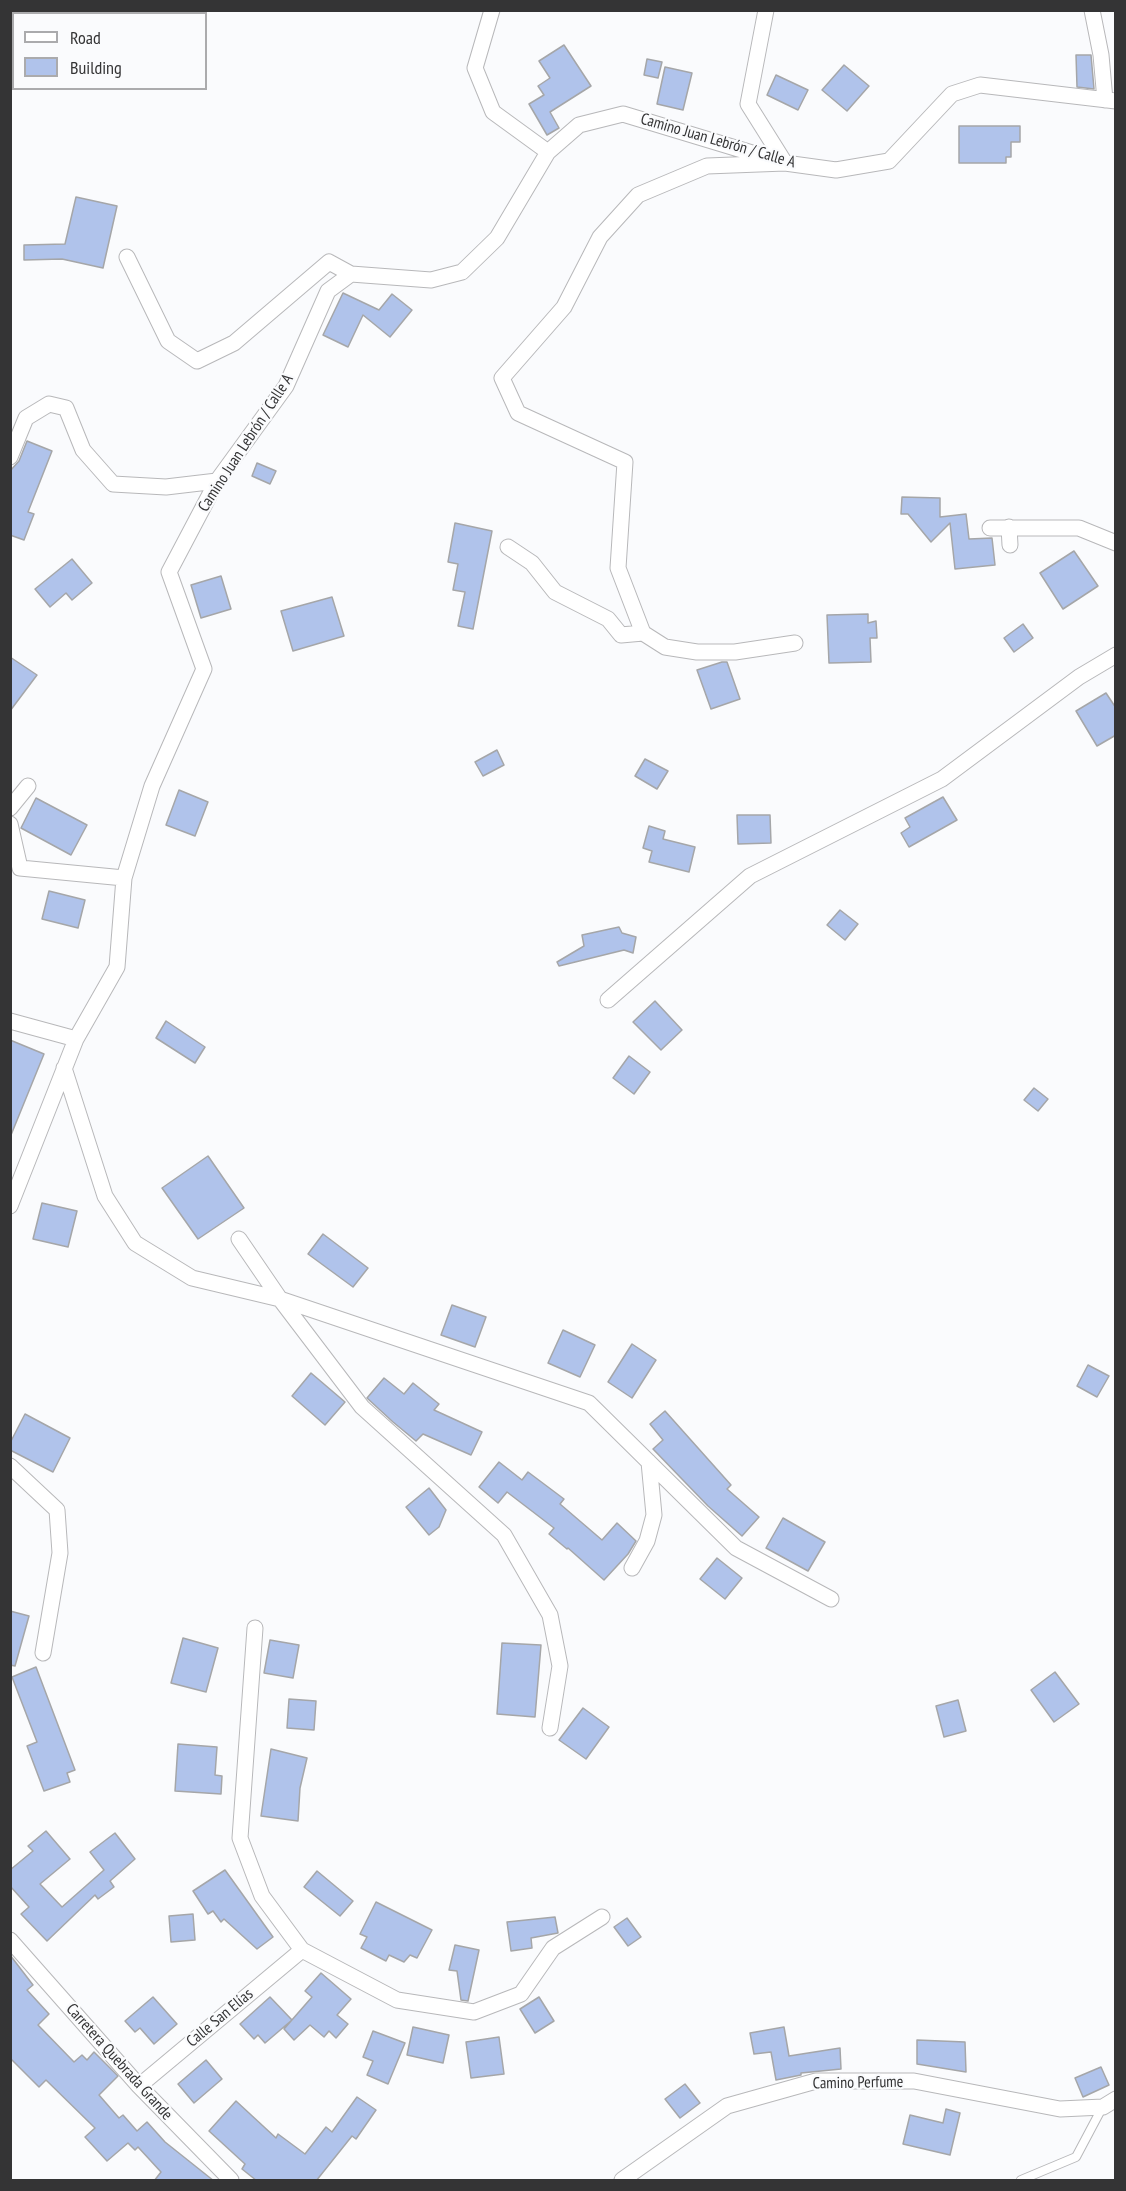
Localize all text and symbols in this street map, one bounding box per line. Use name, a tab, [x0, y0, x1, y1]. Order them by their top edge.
legend	[12, 12, 207, 90]
text: Road	[70, 26, 101, 49]
text: Building	[70, 56, 122, 79]
street label: Camino Juan Lebrón / Calle A	[638, 110, 798, 172]
street label: Camino Juan Lebrón / Calle A	[194, 371, 298, 515]
street label: Calle San Elías	[183, 1985, 257, 2051]
street label: Carretera Quebrada Grande	[62, 2000, 176, 2124]
street label: Camino Perfume	[813, 2073, 903, 2093]

